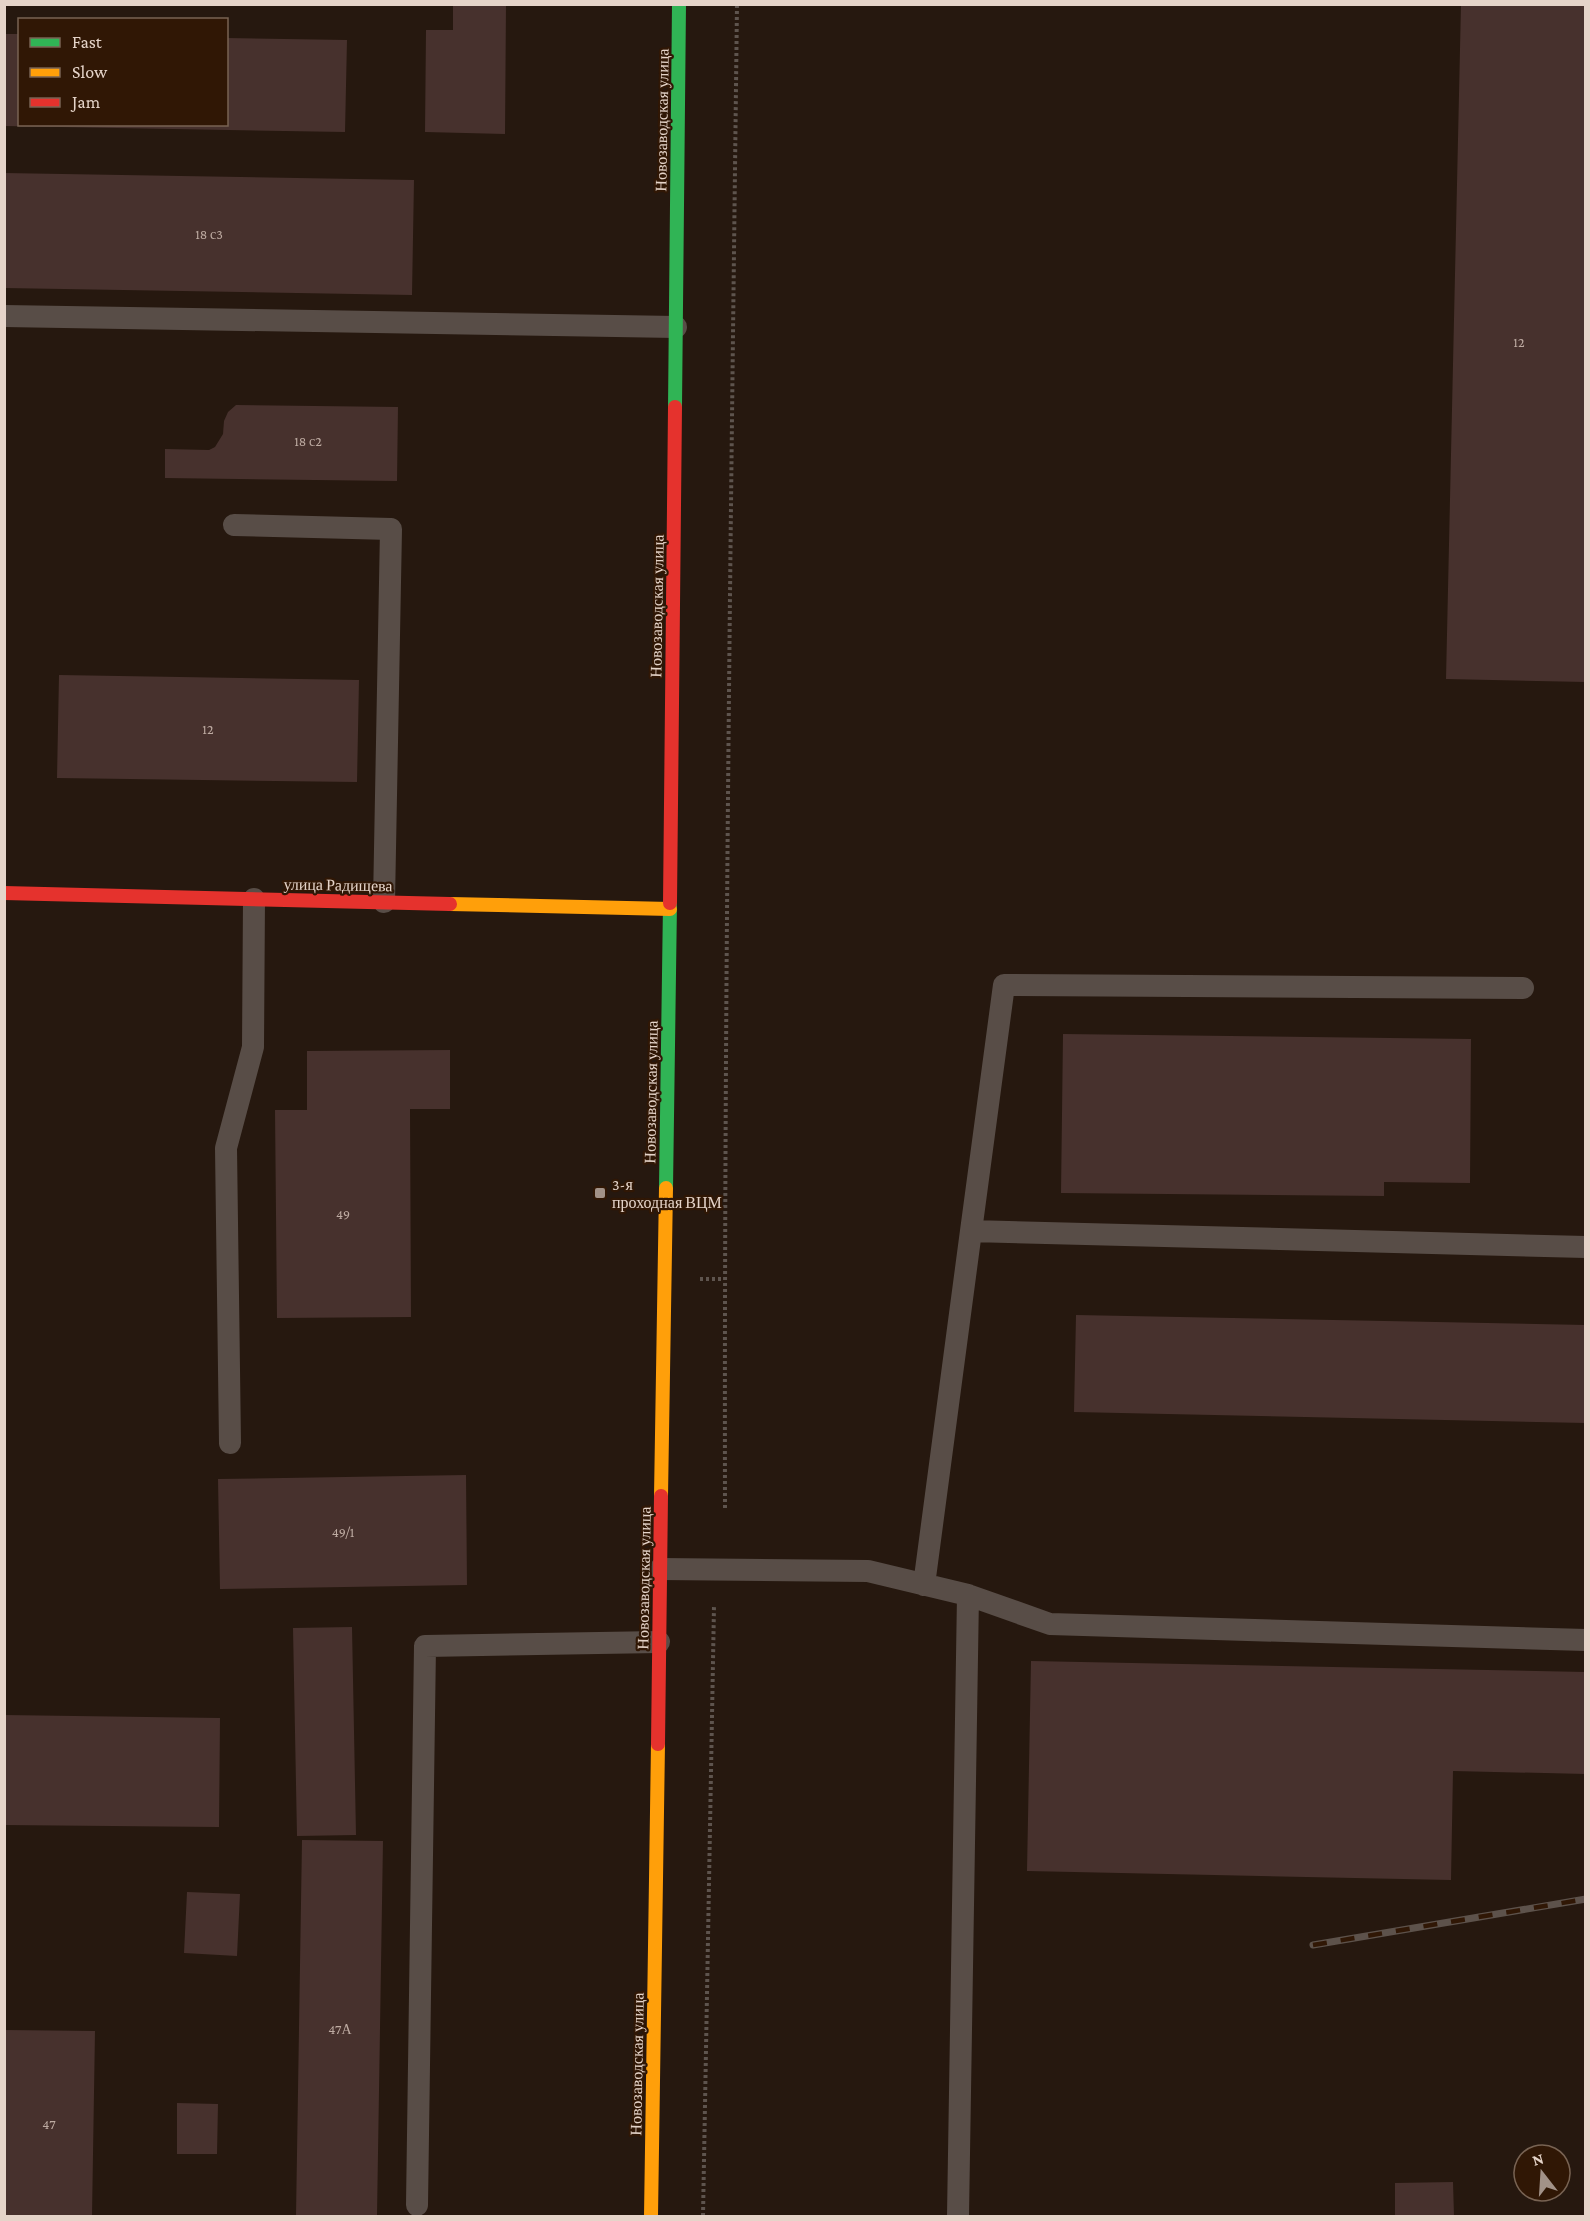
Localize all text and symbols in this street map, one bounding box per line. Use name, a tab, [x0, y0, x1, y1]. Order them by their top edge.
legend	[18, 18, 228, 126]
text: Fast	[72, 32, 103, 52]
street label: Новозаводская улица	[652, 48, 673, 192]
text: Slow	[72, 62, 108, 82]
text: Jam	[70, 92, 101, 112]
house number: 18 с3	[195, 226, 223, 242]
house number: 12	[1513, 334, 1525, 350]
house number: 18 с2	[294, 433, 322, 449]
street label: Новозаводская улица	[647, 534, 668, 678]
house number: 12	[202, 721, 214, 737]
street label: улица Радищева	[283, 876, 393, 895]
street label: Новозаводская улица	[641, 1020, 662, 1164]
place label: 3-я проходная ВЦМ	[612, 1176, 722, 1212]
marker: 3-я проходная ВЦМ	[593, 1186, 607, 1200]
house number: 49	[336, 1206, 350, 1222]
street label: Новозаводская улица	[634, 1506, 655, 1650]
house number: 49/1	[332, 1524, 355, 1540]
street label: Новозаводская улица	[627, 1992, 648, 2136]
house number: 47А	[328, 2021, 353, 2037]
house number: 47	[42, 2116, 56, 2132]
north arrow	[1512, 2143, 1572, 2203]
text: N	[1530, 2149, 1546, 2169]

